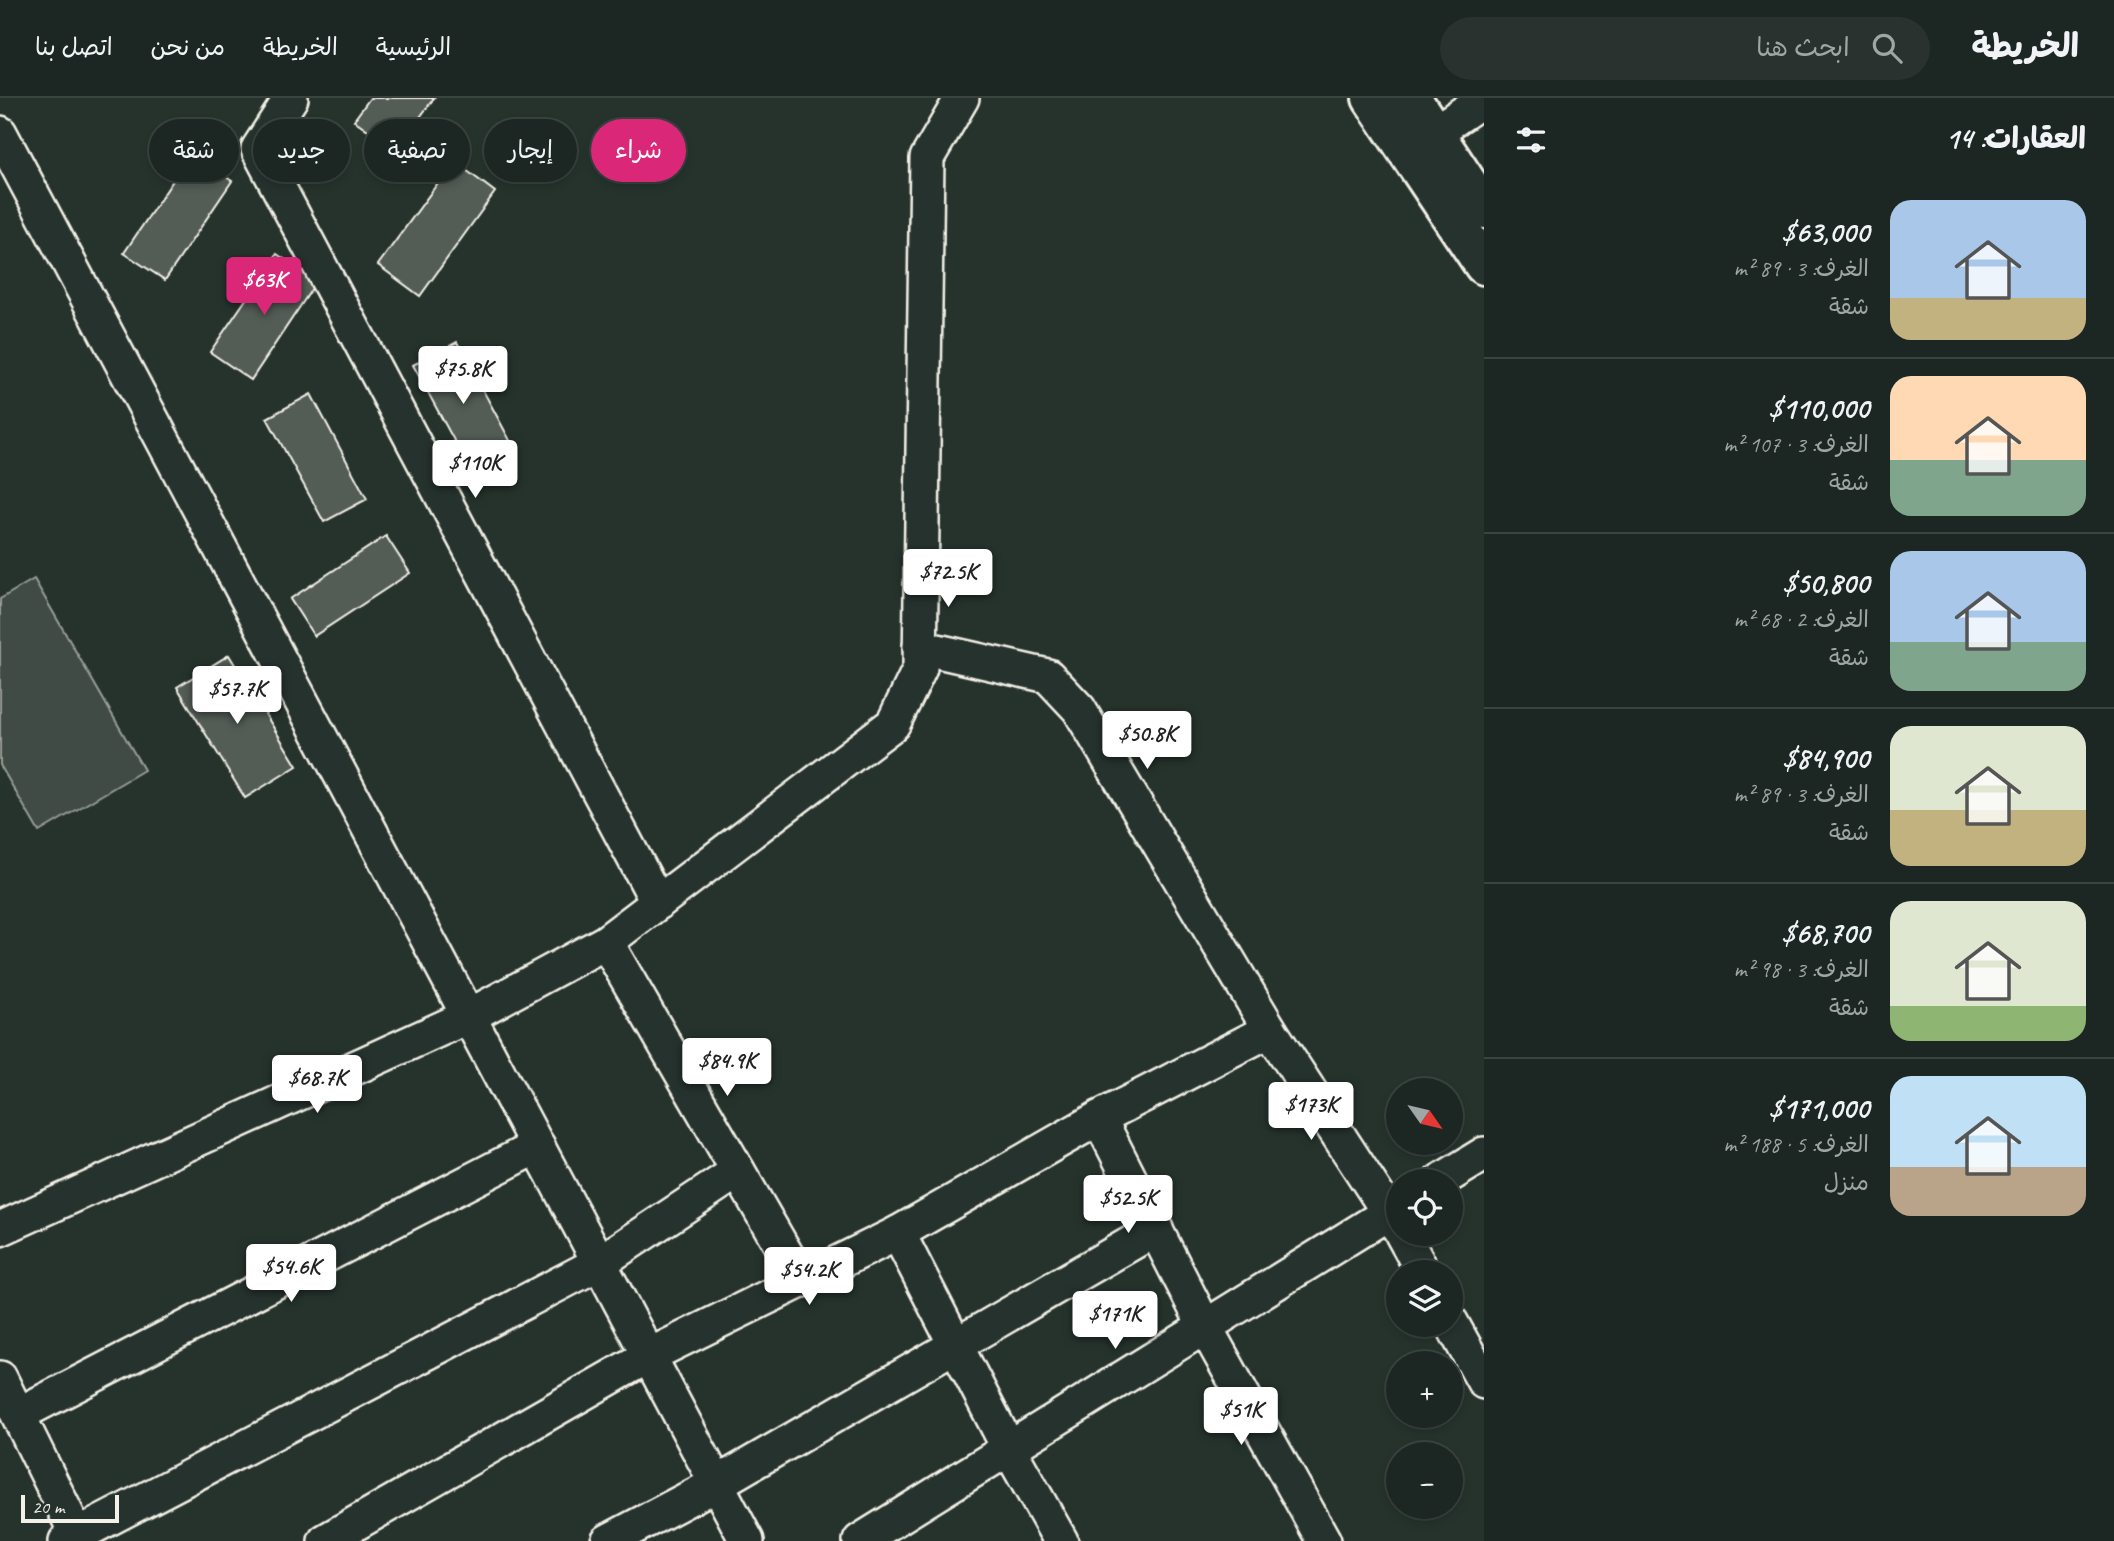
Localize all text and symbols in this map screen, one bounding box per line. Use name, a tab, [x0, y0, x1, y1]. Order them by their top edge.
search box	[1440, 17, 1930, 80]
text: الخريطة	[1972, 25, 2079, 67]
icon: search	[1868, 29, 1906, 67]
text: ابحث هنا	[1756, 31, 1850, 64]
text: اتصل بنا	[35, 32, 113, 62]
text: من نحن	[151, 32, 225, 62]
text: الخريطة	[263, 32, 338, 62]
text: الرئيسية	[376, 32, 451, 62]
chip: شقة	[149, 119, 239, 182]
chip: جديد	[253, 119, 350, 182]
chip: تصفية	[364, 119, 470, 182]
chip: إيجار	[484, 119, 577, 182]
chip: شراء	[591, 119, 686, 182]
text: العقارات: 14	[1945, 119, 2086, 157]
icon: filters	[1512, 121, 1550, 159]
text: $63,000	[1781, 213, 1869, 251]
icon: home	[1946, 228, 2030, 312]
text: الغرف: 3 · 89 m²	[1734, 254, 1869, 283]
pin: $63K	[223, 258, 305, 317]
text: $63K	[242, 265, 286, 294]
text: شقة	[1829, 292, 1869, 321]
pin: $75.8K	[406, 346, 520, 406]
text: $75.8K	[434, 354, 492, 383]
text: $110,000	[1769, 389, 1869, 427]
icon: home	[1946, 404, 2030, 488]
text: الغرف: 3 · 107 m²	[1723, 430, 1869, 459]
pin: $110K	[426, 440, 524, 500]
text: $110K	[448, 448, 502, 477]
text: شقة	[1829, 468, 1869, 497]
pin: $72.5K	[891, 550, 1005, 609]
text: $72.5K	[919, 557, 977, 586]
text: $50,800	[1783, 564, 1869, 602]
icon: home	[1946, 579, 2030, 663]
text: الغرف: 2 · 68 m²	[1734, 605, 1869, 634]
text: شقة	[1829, 643, 1869, 672]
pin: $57.7K	[180, 666, 294, 726]
text: $57.7K	[208, 674, 266, 703]
pin: $50.8K	[1090, 712, 1204, 771]
text: $50.8K	[1118, 719, 1176, 748]
text: $84,900	[1782, 739, 1869, 777]
icon: home	[1946, 754, 2030, 838]
text: الغرف: 3 · 89 m²	[1734, 780, 1869, 809]
text: شقة	[1829, 818, 1869, 847]
text: $68,700	[1782, 914, 1869, 952]
icon: home	[1946, 929, 2030, 1013]
text: الغرف: 3 · 98 m²	[1734, 955, 1869, 984]
text: شقة	[1829, 993, 1869, 1022]
pin: $84.9K	[670, 1038, 784, 1098]
text: $84.9K	[698, 1046, 756, 1075]
pin: $68.7K	[260, 1056, 374, 1115]
text: $68.7K	[288, 1063, 346, 1092]
north arrow	[1386, 1078, 1463, 1155]
map controls	[1386, 1078, 1463, 1519]
pin: $173K	[1262, 1082, 1360, 1142]
text: $171,000	[1769, 1089, 1869, 1127]
text: $173K	[1285, 1090, 1338, 1119]
icon: home	[1946, 1104, 2030, 1188]
text: الغرف: 5 · 188 m²	[1723, 1130, 1869, 1159]
text: منزل	[1824, 1168, 1869, 1197]
button: locate	[1386, 1169, 1463, 1246]
pin: $52.5K	[1071, 1176, 1185, 1235]
text: $52.5K	[1100, 1183, 1156, 1212]
pin: $54.6K	[234, 1244, 348, 1304]
pin: $54.2K	[752, 1248, 866, 1307]
text: $54.6K	[262, 1252, 320, 1281]
text: $54.2K	[780, 1255, 838, 1284]
button: layers	[1386, 1260, 1463, 1337]
pin: $171K	[1066, 1292, 1164, 1351]
text: $171K	[1089, 1299, 1142, 1328]
button: +	[1386, 1351, 1463, 1428]
pin: $51K	[1200, 1388, 1282, 1447]
text: $51K	[1220, 1395, 1262, 1424]
button: −	[1386, 1442, 1463, 1519]
scale bar	[21, 1492, 119, 1524]
text: 20 m	[32, 1495, 64, 1519]

